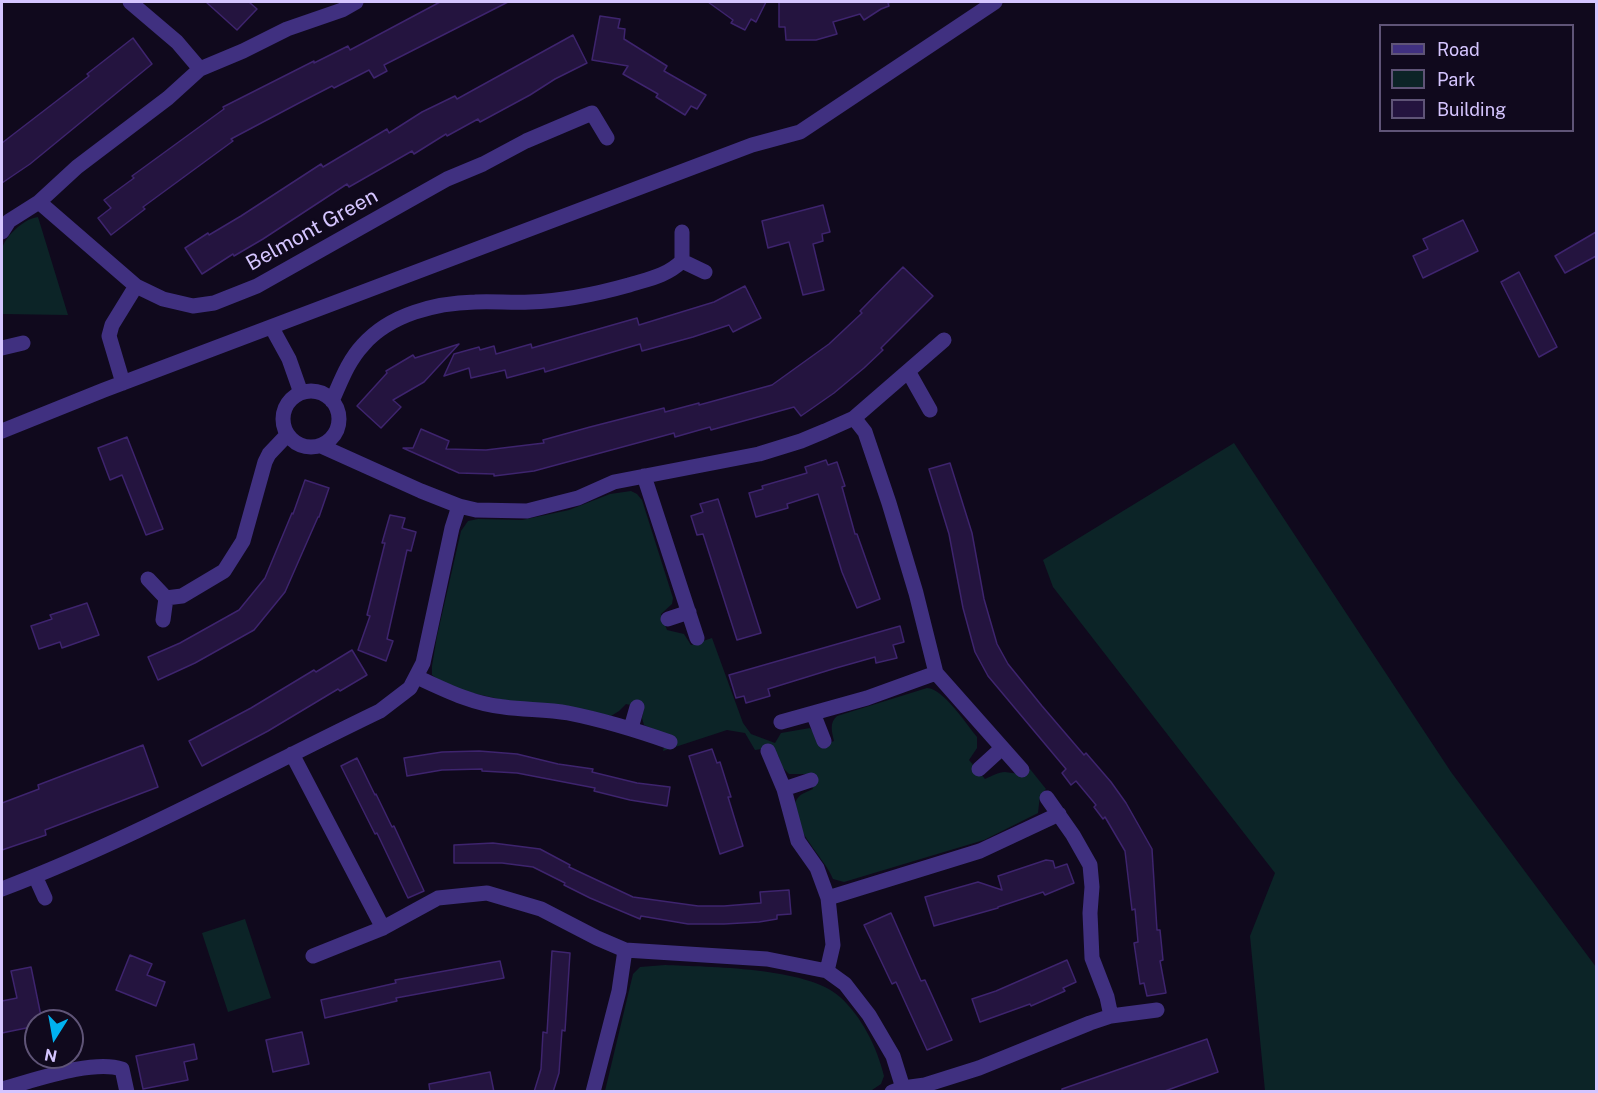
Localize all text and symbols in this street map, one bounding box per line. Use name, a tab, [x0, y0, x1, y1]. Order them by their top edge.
legend	[1379, 24, 1574, 132]
text: Road	[1437, 39, 1480, 60]
text: Park	[1437, 69, 1475, 90]
text: Building	[1437, 99, 1506, 120]
street label: Belmont Green	[242, 183, 382, 277]
north arrow	[24, 1009, 84, 1069]
text: N	[43, 1045, 59, 1066]

